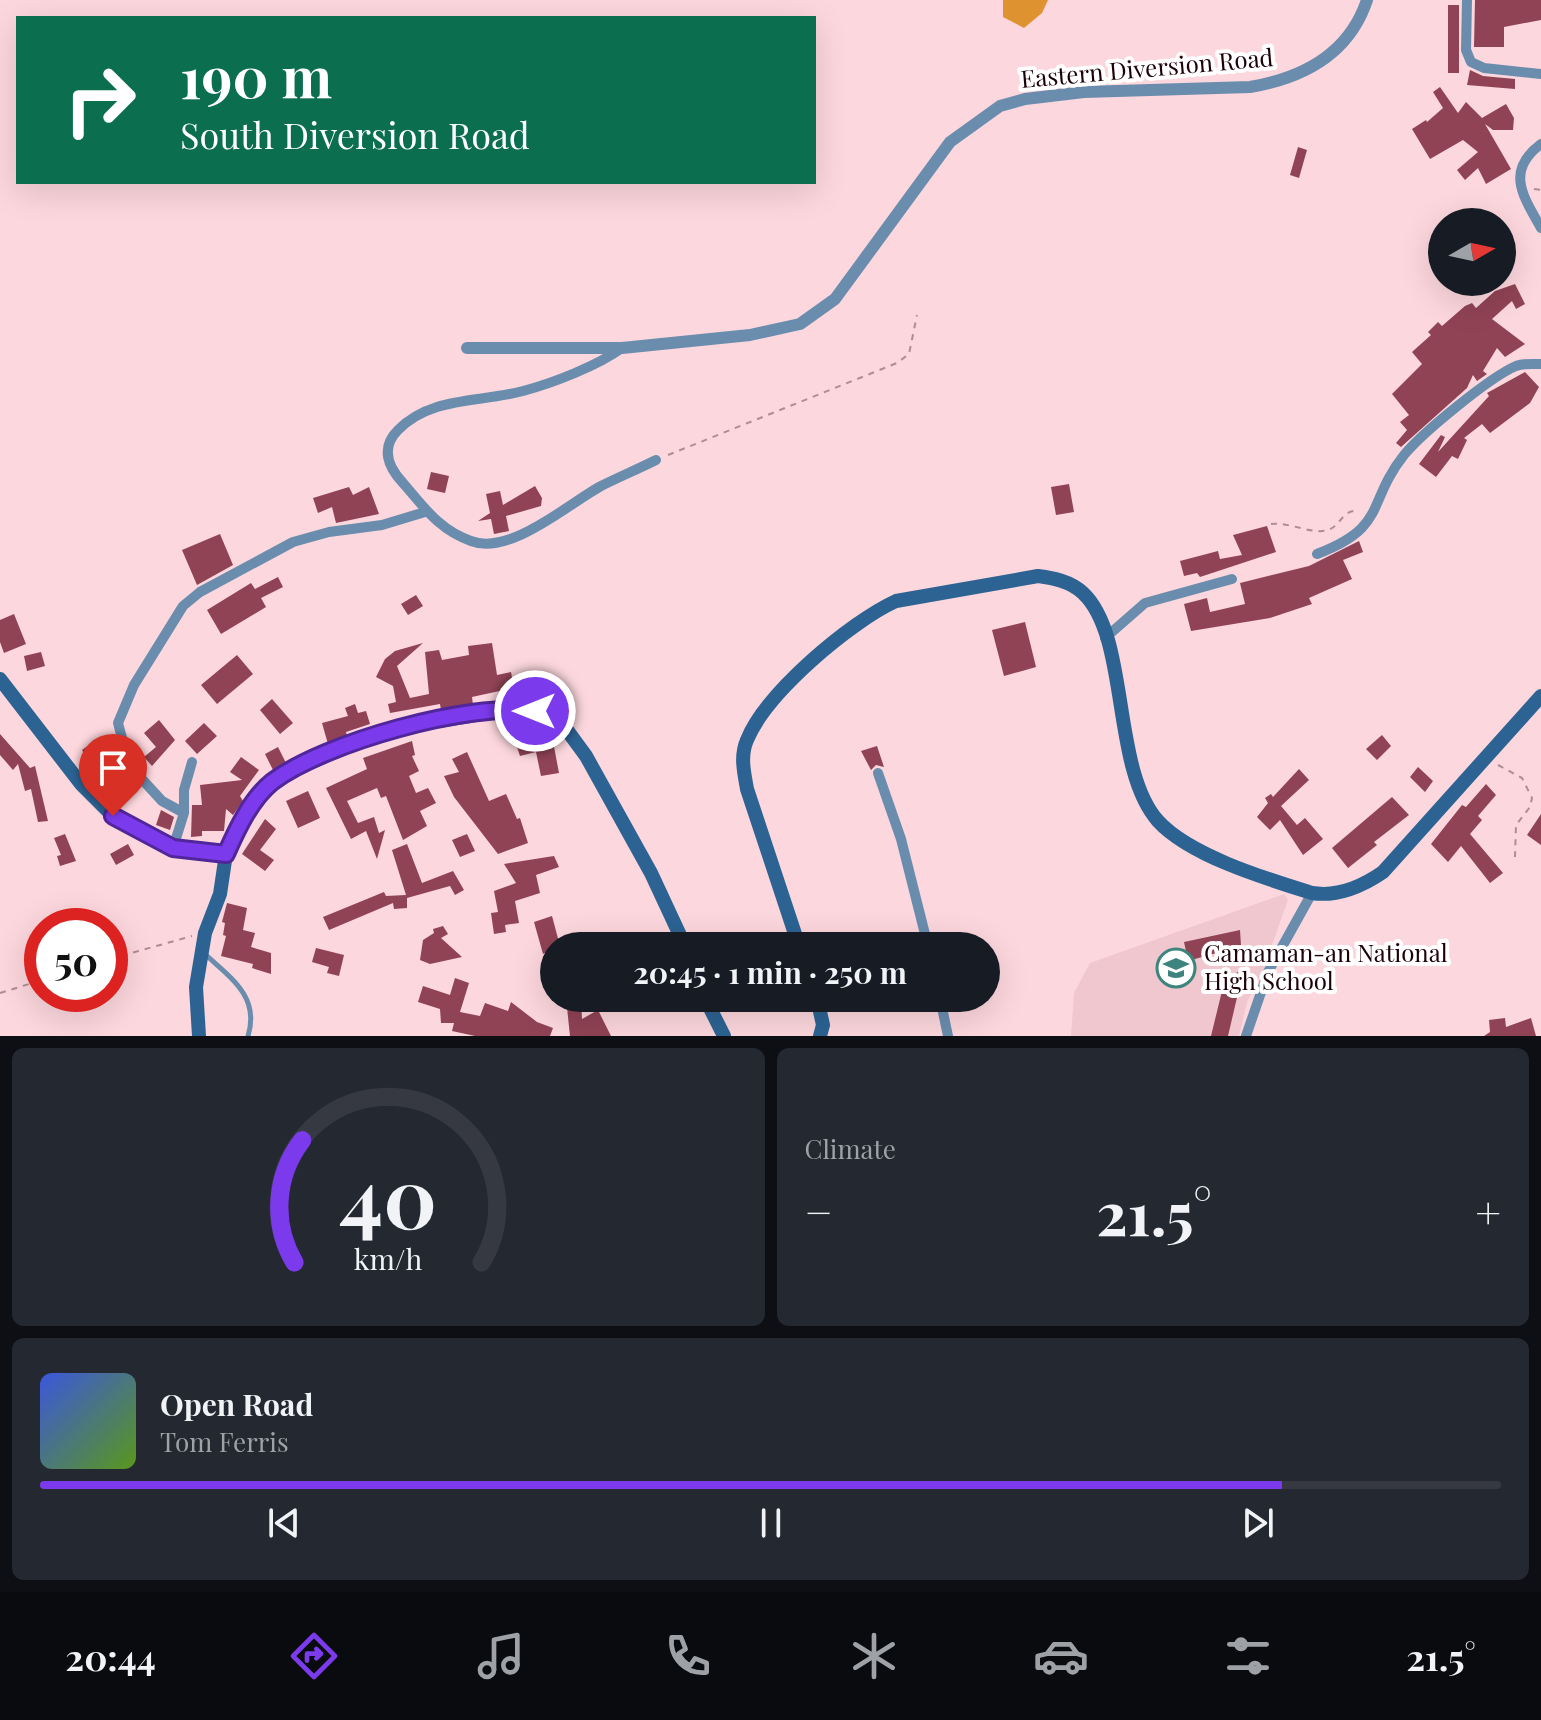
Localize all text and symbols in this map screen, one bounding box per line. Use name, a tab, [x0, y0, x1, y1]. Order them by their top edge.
text: 190 m	[180, 38, 332, 113]
street label: Eastern Diversion Road	[1019, 40, 1275, 94]
icon: right	[48, 48, 152, 152]
text: South Diversion Road	[180, 110, 530, 158]
north arrow	[1428, 208, 1516, 296]
map controls	[1428, 208, 1516, 296]
position arrow	[493, 669, 577, 753]
pin	[79, 734, 147, 816]
icon: arrive	[91, 746, 135, 790]
speed limit sign: 50	[24, 908, 128, 1012]
place label: Camaman-an National High School	[1204, 936, 1448, 996]
school or university icon: Camaman-an National High School	[1155, 947, 1197, 989]
text: 20:45 · 1 min · 250 m	[633, 952, 907, 992]
text: Climate	[805, 1131, 896, 1166]
text: 40	[339, 1139, 437, 1250]
text: 21.5°	[1096, 1171, 1212, 1251]
text: −	[805, 1181, 833, 1240]
text: +	[1475, 1181, 1501, 1240]
text: km/h	[354, 1239, 423, 1277]
text: Open Road	[160, 1384, 313, 1424]
text: Tom Ferris	[160, 1424, 289, 1459]
icon: previous	[262, 1501, 306, 1545]
icon: pause	[749, 1501, 793, 1545]
icon: next	[1236, 1501, 1280, 1545]
icon: directions	[286, 1628, 342, 1684]
icon: music	[473, 1628, 529, 1684]
icon: phone	[660, 1628, 716, 1684]
icon: climate	[846, 1628, 902, 1684]
icon: car	[1033, 1628, 1089, 1684]
icon: filters	[1220, 1628, 1276, 1684]
text: 20:44	[65, 1632, 156, 1680]
text: 21.5°	[1406, 1632, 1476, 1680]

